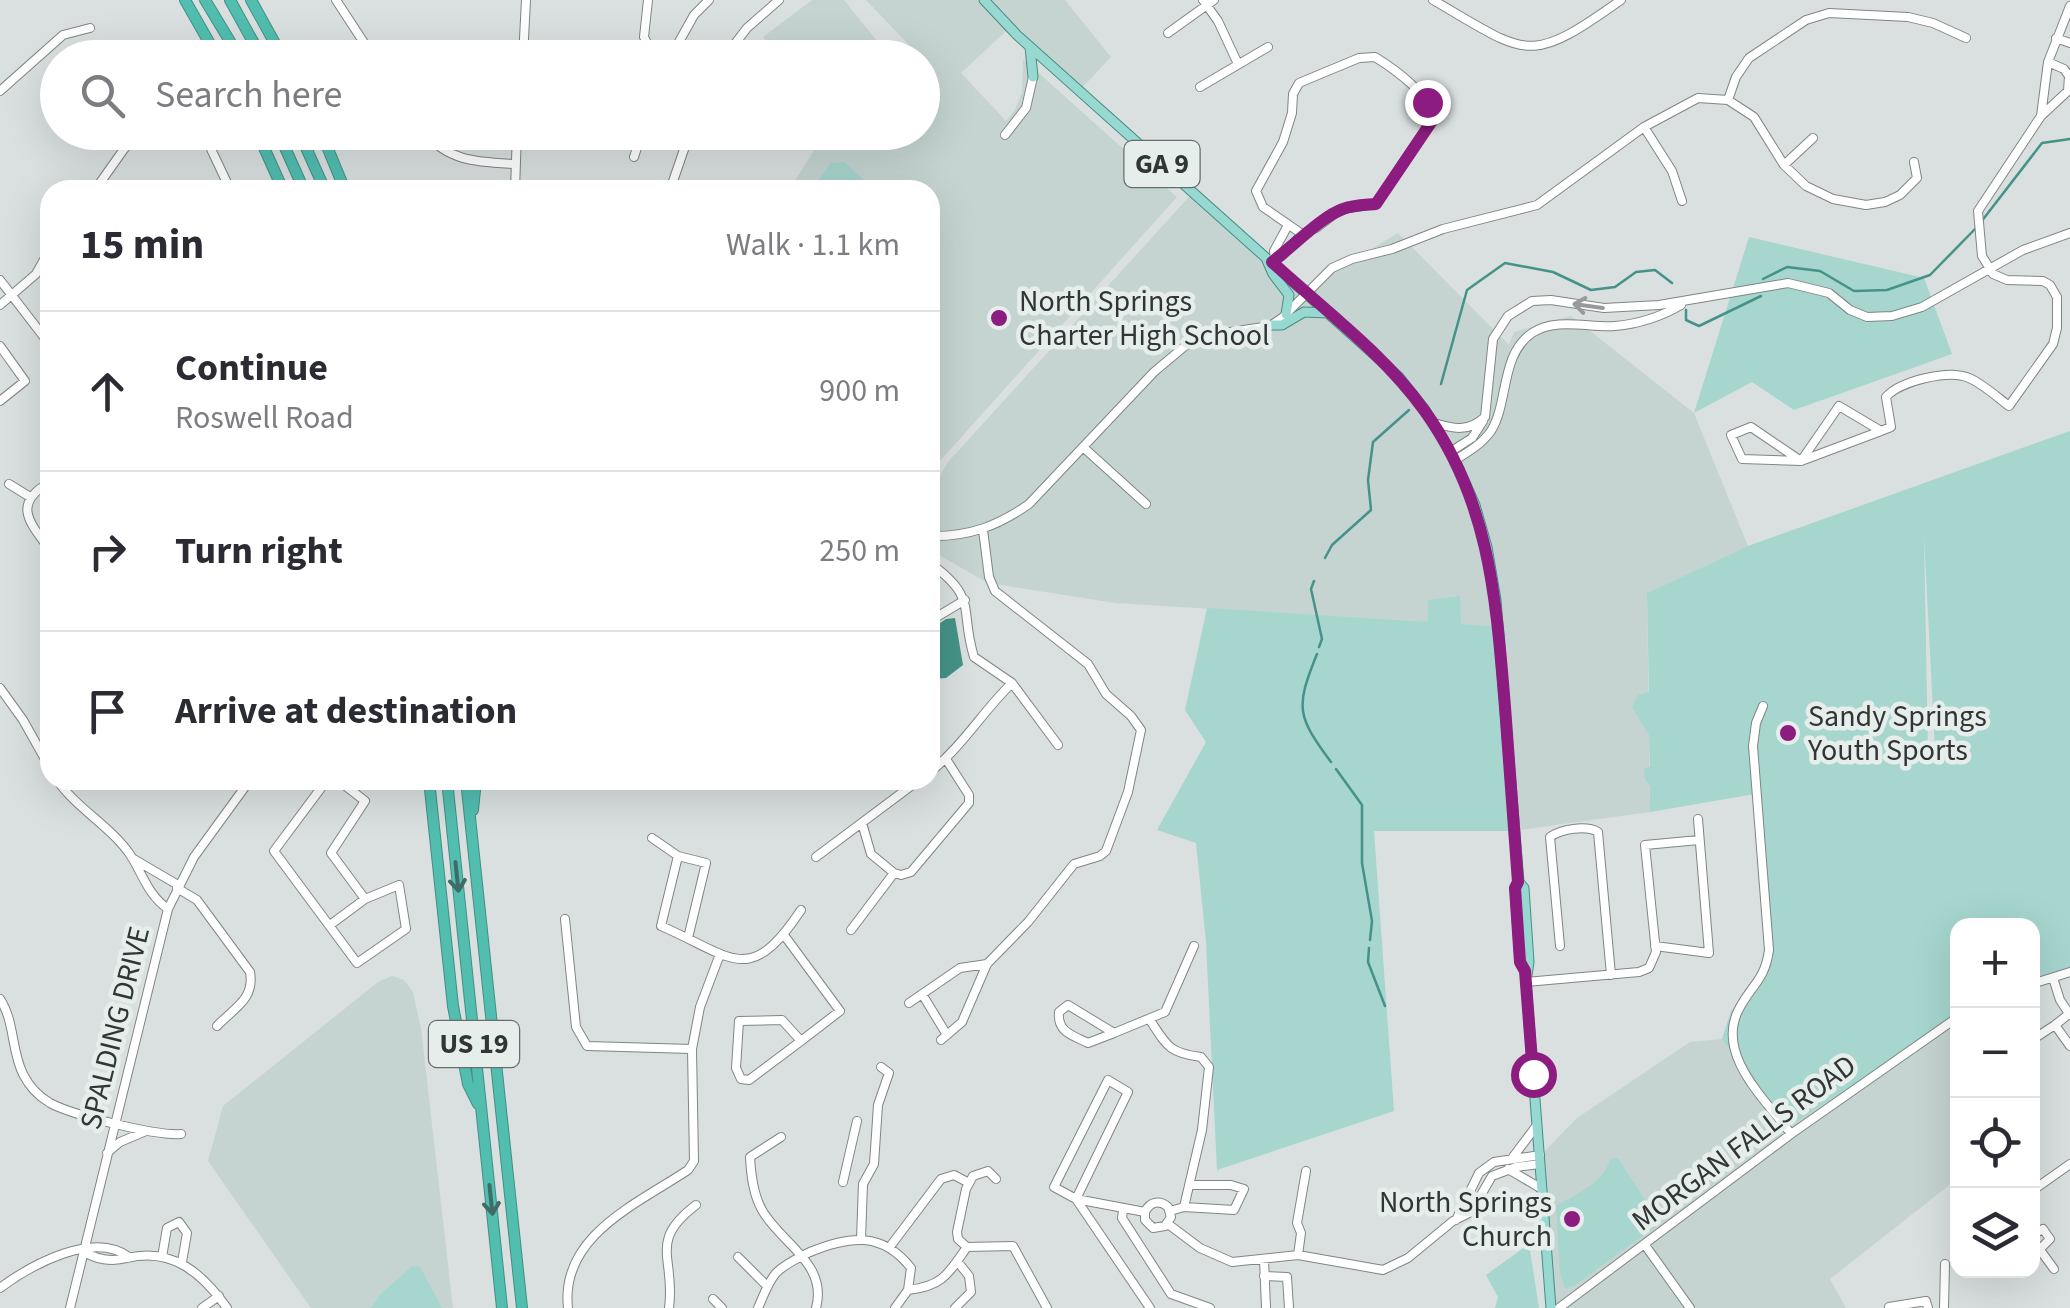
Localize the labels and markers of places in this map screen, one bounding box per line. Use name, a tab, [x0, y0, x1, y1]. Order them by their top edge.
place label: North Springs Charter High School	[1019, 280, 1270, 357]
marker: North Springs Charter High School	[988, 307, 1010, 329]
place label: Sandy Springs Youth Sports	[1807, 695, 1987, 772]
marker: Sandy Springs Youth Sports	[1777, 722, 1799, 744]
place label: North Springs Church	[1379, 1181, 1552, 1258]
marker: North Springs Church	[1561, 1208, 1583, 1230]

